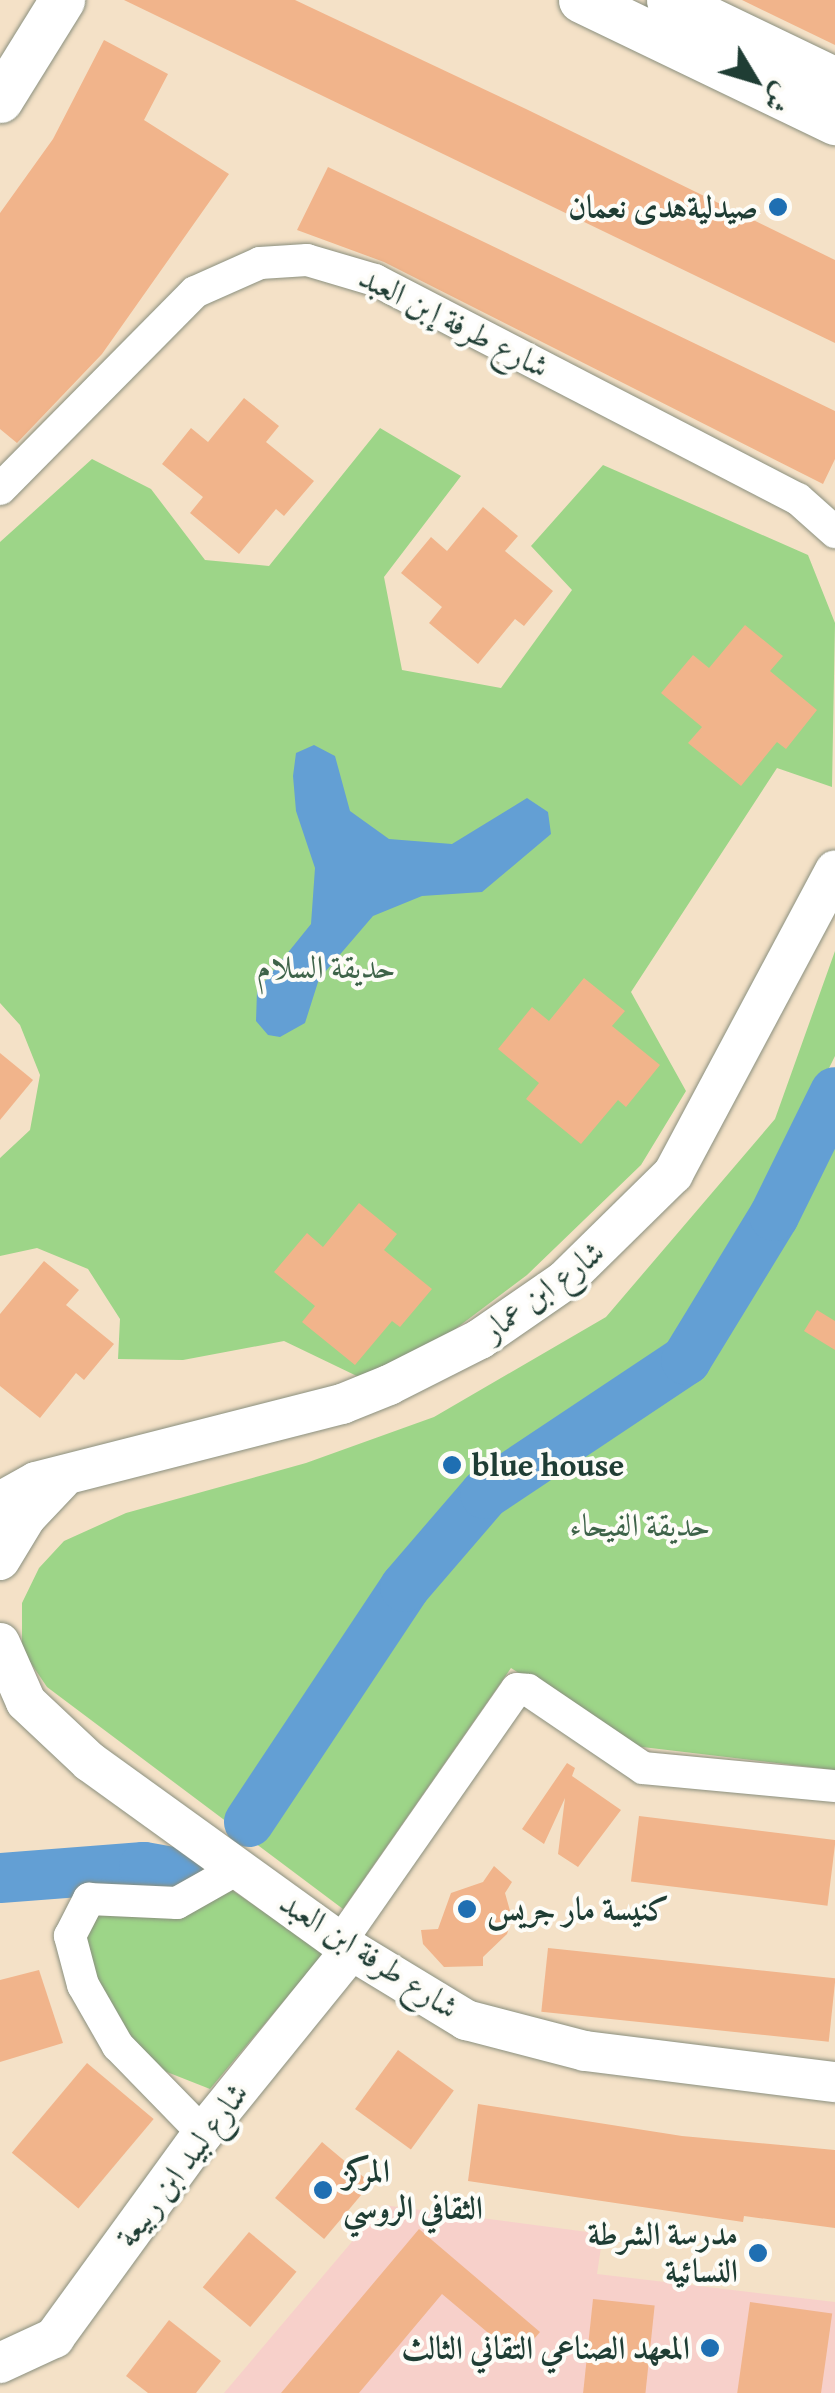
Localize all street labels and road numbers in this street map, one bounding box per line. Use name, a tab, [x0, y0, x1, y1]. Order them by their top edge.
street label: شارع طرفة إبن العبد	[353, 258, 555, 386]
street label: شارع ابن عمار	[474, 1233, 612, 1349]
street label: شارع طرفة ابن العبد	[272, 1883, 466, 2027]
street label: شارع لبيد ابن ربيعة	[108, 2075, 256, 2255]

